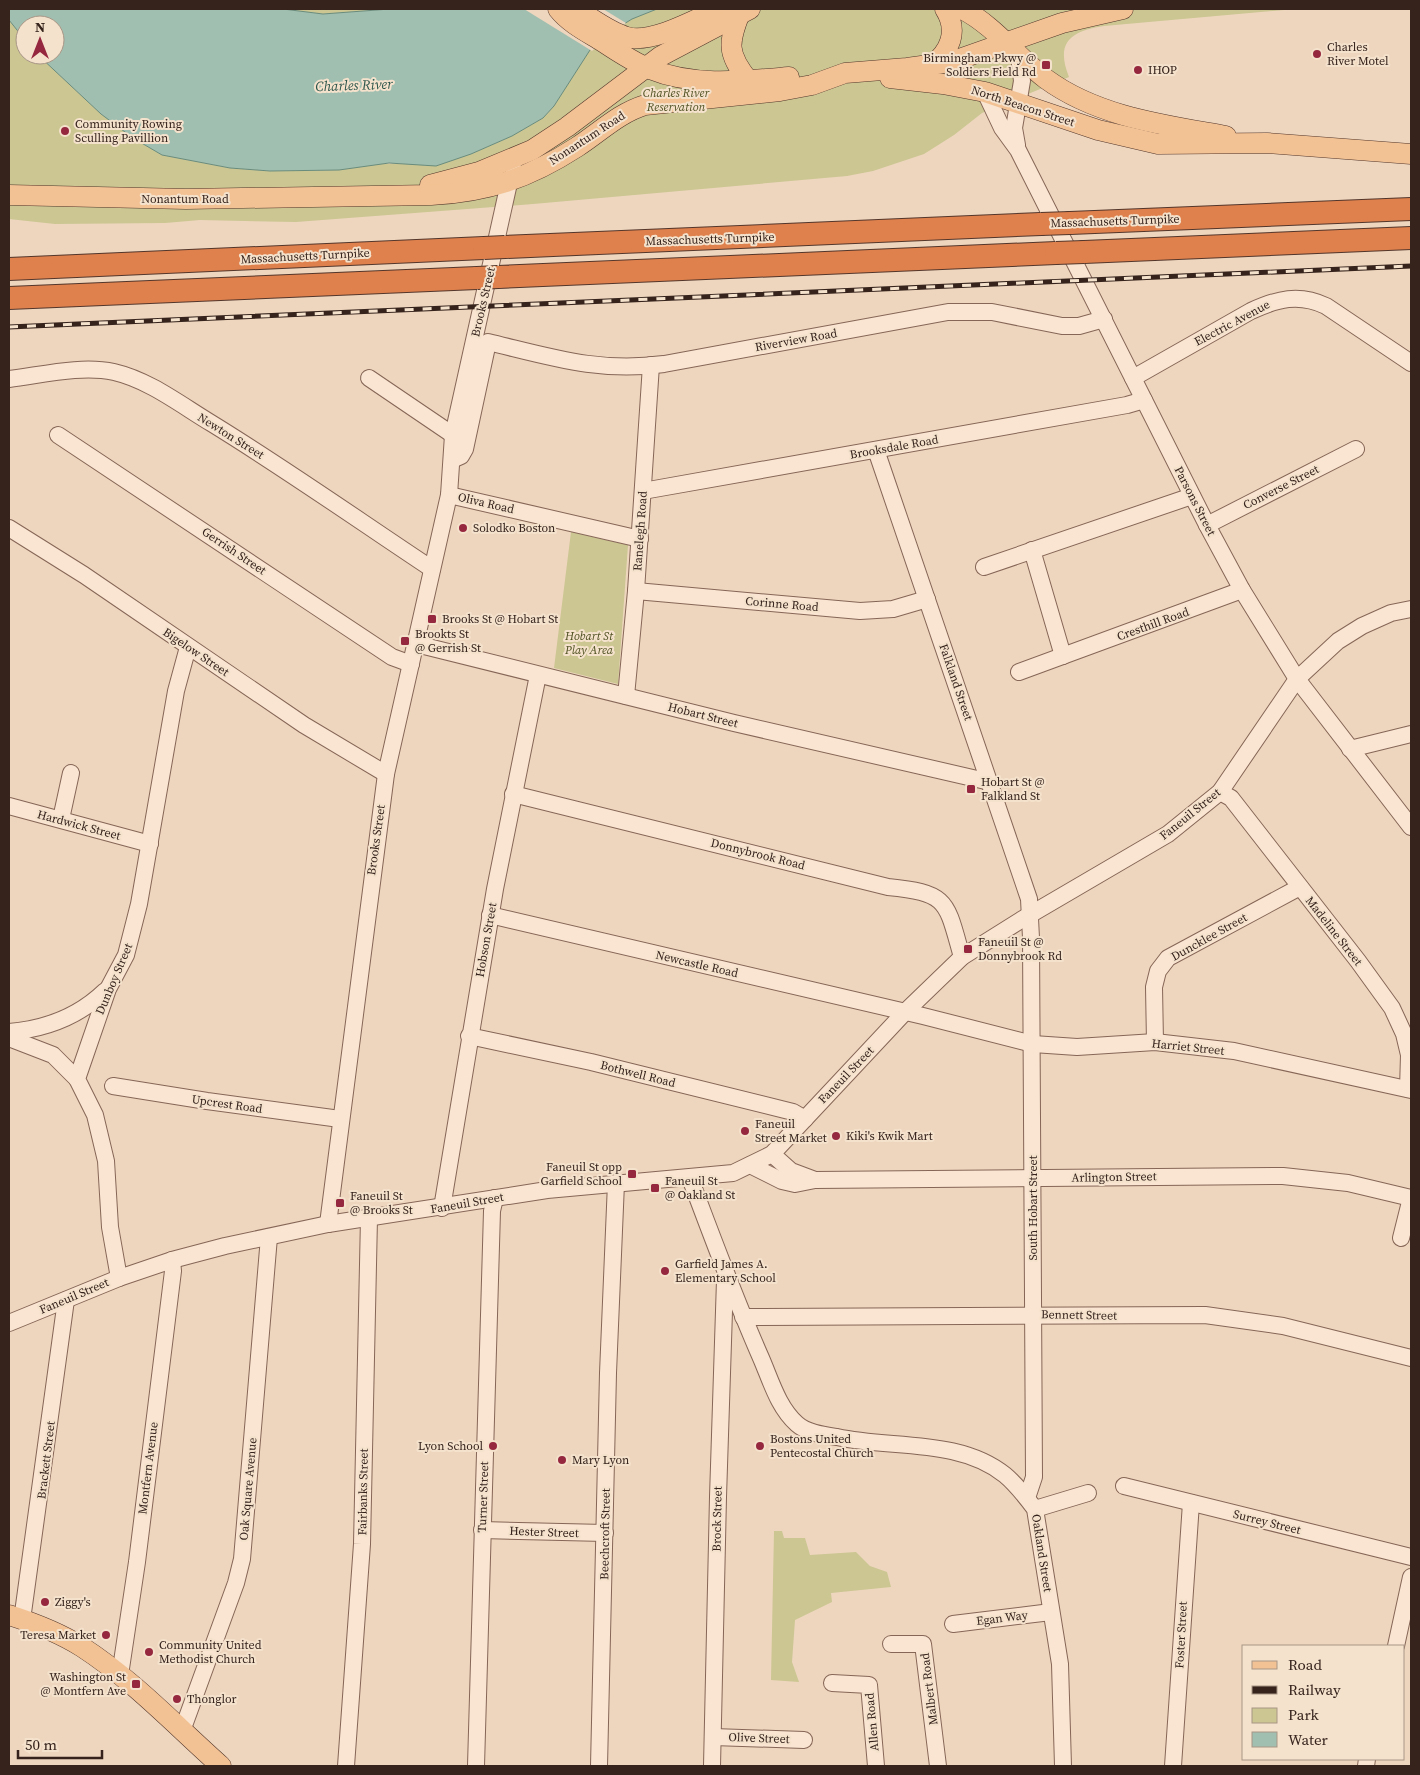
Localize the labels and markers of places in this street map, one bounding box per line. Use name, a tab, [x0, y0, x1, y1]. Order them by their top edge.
place label: Charles River Motel	[1327, 39, 1389, 69]
marker: Charles River Motel	[1311, 48, 1323, 60]
place label: Birmingham Pkwy @ Soldiers Field Rd	[923, 50, 1036, 80]
marker: Birmingham Pkwy @ Soldiers Field Rd	[1040, 59, 1052, 71]
place label: IHOP	[1148, 62, 1177, 78]
marker: IHOP	[1132, 64, 1144, 76]
place label: Community Rowing Sculling Pavillion	[75, 116, 182, 146]
marker: Community Rowing Sculling Pavillion	[59, 125, 71, 137]
place label: Solodko Boston	[473, 520, 555, 536]
marker: Solodko Boston	[457, 522, 469, 534]
place label: Brooks St @ Hobart St	[442, 611, 558, 627]
marker: Brooks St @ Hobart St	[426, 613, 438, 625]
place label: Brookts St @ Gerrish St	[415, 626, 481, 656]
marker: Brookts St @ Gerrish St	[399, 635, 411, 647]
place label: Hobart St @ Falkland St	[981, 774, 1044, 804]
marker: Hobart St @ Falkland St	[965, 783, 977, 795]
place label: Faneuil St @ Donnybrook Rd	[978, 934, 1062, 964]
marker: Faneuil St @ Donnybrook Rd	[962, 943, 974, 955]
place label: Faneuil Street Market	[755, 1116, 827, 1146]
marker: Faneuil Street Market	[739, 1125, 751, 1137]
place label: Kiki's Kwik Mart	[846, 1128, 933, 1144]
marker: Kiki's Kwik Mart	[830, 1130, 842, 1142]
place label: Faneuil St opp Garfield School	[541, 1159, 622, 1189]
marker: Faneuil St opp Garfield School	[626, 1168, 638, 1180]
place label: Faneuil St @ Oakland St	[665, 1173, 735, 1203]
marker: Faneuil St @ Oakland St	[649, 1182, 661, 1194]
place label: Faneuil St @ Brooks St	[350, 1188, 413, 1218]
marker: Faneuil St @ Brooks St	[334, 1197, 346, 1209]
place label: Garfield James A. Elementary School	[675, 1256, 776, 1286]
marker: Garfield James A. Elementary School	[659, 1265, 671, 1277]
place label: Bostons United Pentecostal Church	[770, 1431, 874, 1461]
place label: Lyon School	[418, 1438, 483, 1454]
marker: Lyon School	[487, 1440, 499, 1452]
marker: Bostons United Pentecostal Church	[754, 1440, 766, 1452]
place label: Mary Lyon	[572, 1452, 629, 1468]
marker: Mary Lyon	[556, 1454, 568, 1466]
place label: Ziggy's	[55, 1594, 91, 1610]
marker: Ziggy's	[39, 1596, 51, 1608]
place label: Teresa Market	[20, 1627, 96, 1643]
marker: Teresa Market	[100, 1629, 112, 1641]
place label: Community United Methodist Church	[159, 1637, 262, 1667]
marker: Community United Methodist Church	[143, 1646, 155, 1658]
place label: Washington St @ Montfern Ave	[40, 1669, 126, 1699]
marker: Washington St @ Montfern Ave	[130, 1678, 142, 1690]
place label: Thonglor	[187, 1691, 237, 1707]
marker: Thonglor	[171, 1693, 183, 1705]

